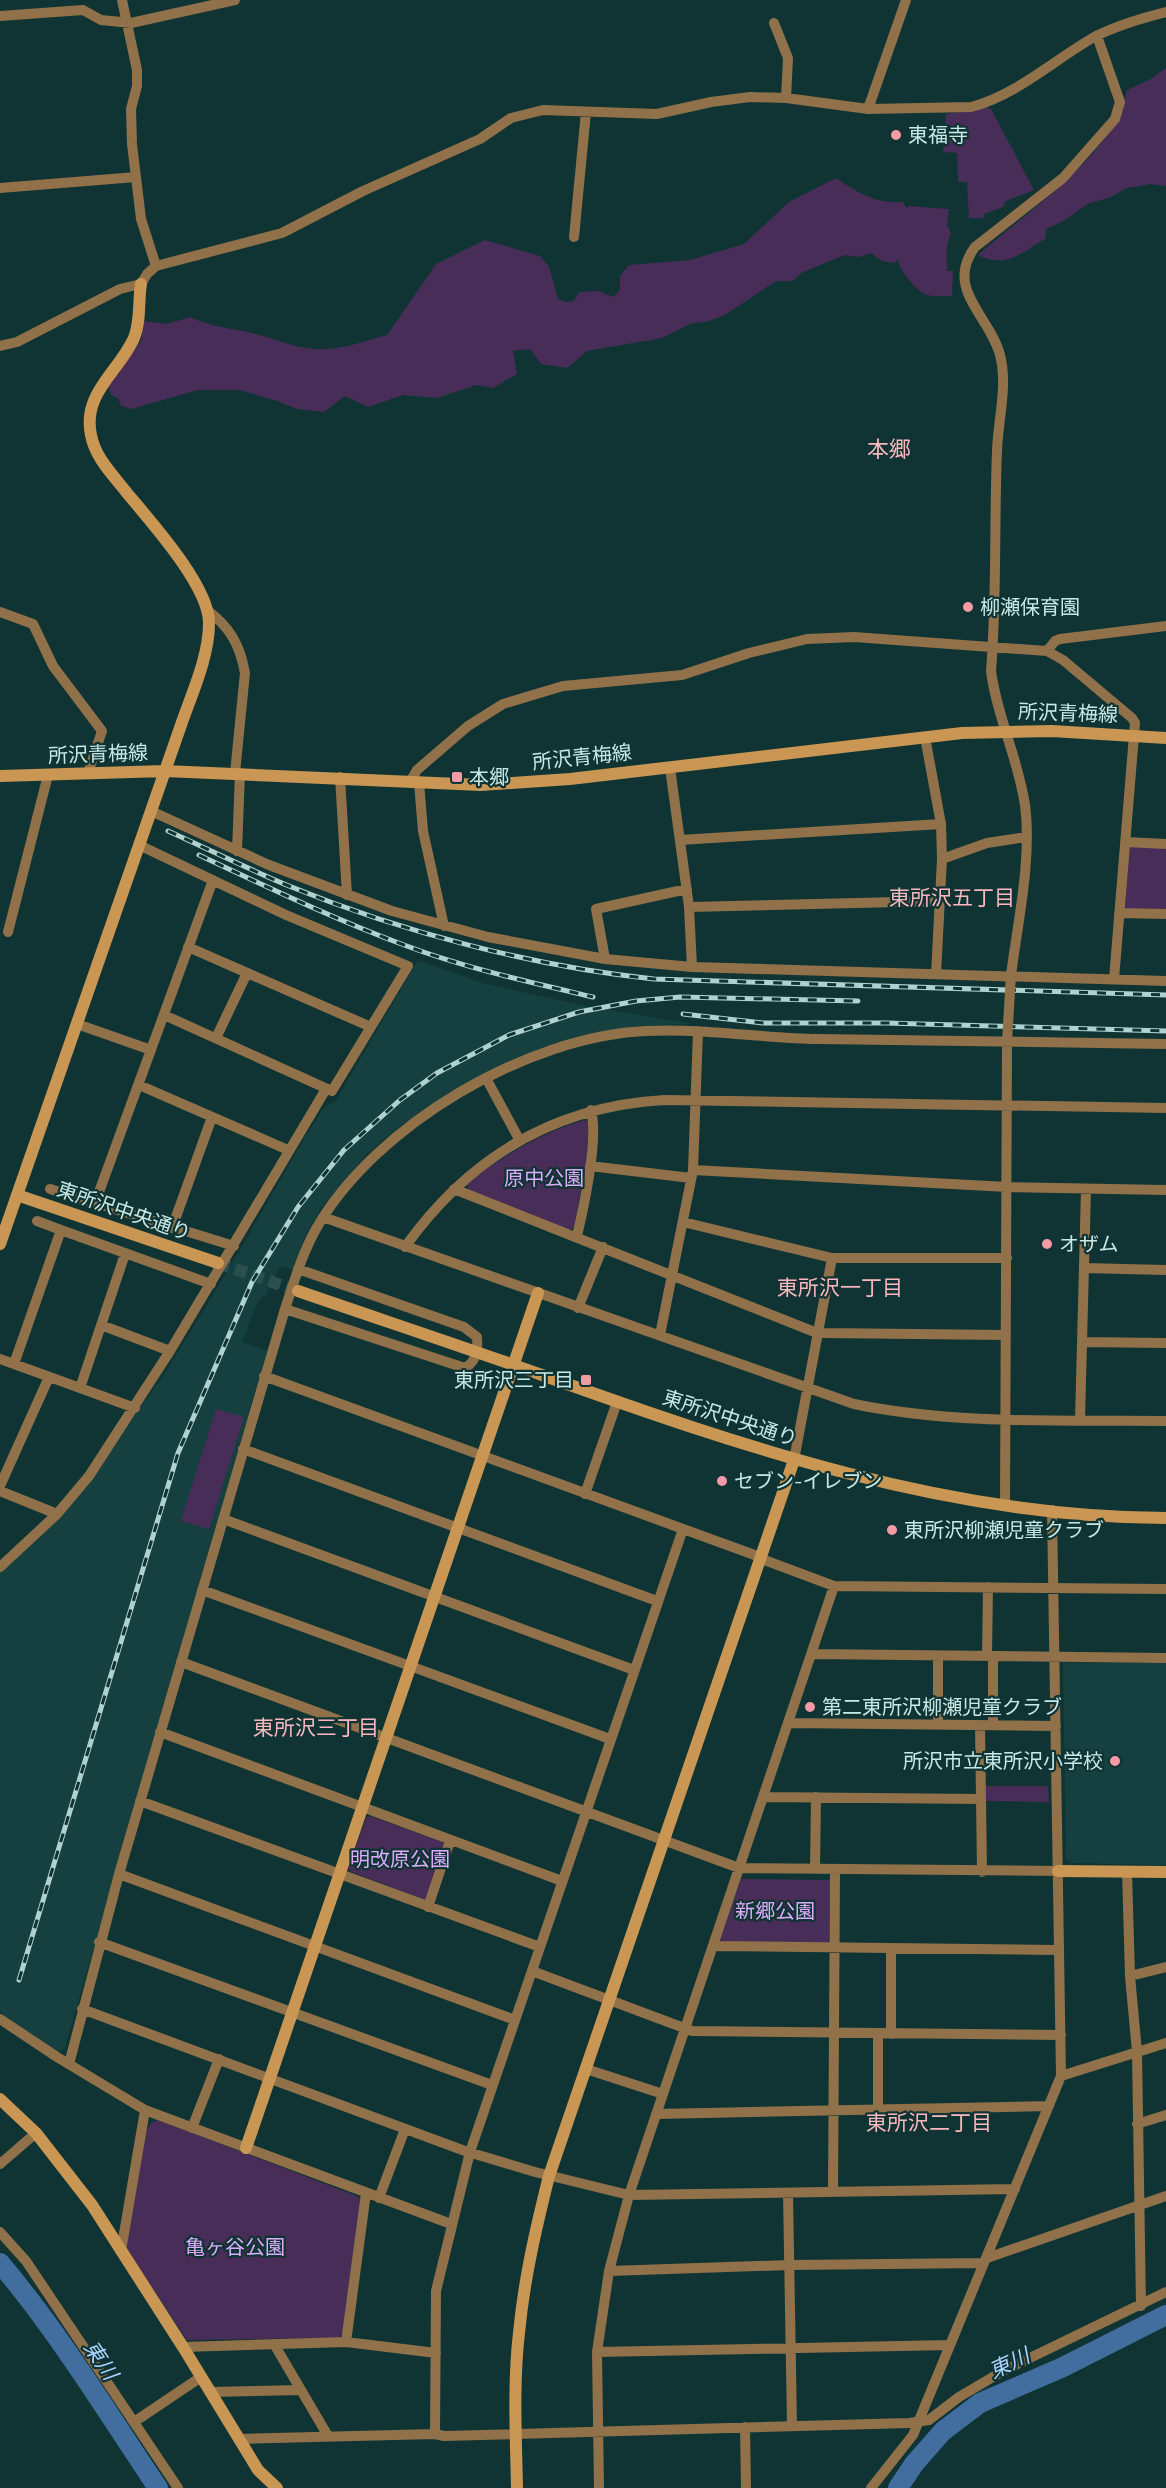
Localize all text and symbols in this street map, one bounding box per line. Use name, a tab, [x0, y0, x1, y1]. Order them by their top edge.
place label: 東福寺	[908, 123, 968, 147]
marker: 東福寺	[889, 128, 903, 142]
district label: 本郷	[867, 436, 911, 462]
place label: 柳瀬保育園	[980, 595, 1080, 619]
marker: 柳瀬保育園	[961, 600, 975, 614]
street label: 所沢青梅線	[1018, 699, 1118, 727]
street label: 所沢青梅線	[48, 740, 148, 768]
street label: 所沢青梅線	[531, 740, 633, 774]
place label: 本郷	[469, 765, 509, 789]
marker: 本郷	[450, 770, 464, 784]
district label: 東所沢五丁目	[889, 885, 1015, 910]
park label: 原中公園	[504, 1166, 584, 1190]
street label: 東所沢中央通り	[54, 1177, 194, 1245]
place label: オザム	[1059, 1232, 1119, 1256]
marker: オザム	[1040, 1237, 1054, 1251]
district label: 東所沢一丁目	[777, 1275, 903, 1300]
place label: 東所沢三丁目	[454, 1368, 574, 1392]
marker: 東所沢三丁目	[579, 1373, 593, 1387]
street label: 東所沢中央通り	[660, 1385, 800, 1451]
place label: セブン-イレブン	[734, 1469, 882, 1493]
marker: セブン-イレブン	[715, 1474, 729, 1488]
place label: 東所沢柳瀬児童クラブ	[904, 1518, 1104, 1542]
marker: 東所沢柳瀬児童クラブ	[885, 1523, 899, 1537]
place label: 第二東所沢柳瀬児童クラブ	[822, 1695, 1062, 1719]
marker: 第二東所沢柳瀬児童クラブ	[803, 1700, 817, 1714]
district label: 東所沢三丁目	[253, 1715, 379, 1740]
place label: 所沢市立東所沢小学校	[903, 1749, 1103, 1773]
marker: 所沢市立東所沢小学校	[1108, 1754, 1122, 1768]
park label: 明改原公園	[350, 1847, 450, 1871]
park label: 新郷公園	[735, 1899, 815, 1923]
district label: 東所沢二丁目	[866, 2110, 992, 2135]
park label: 亀ヶ谷公園	[185, 2235, 285, 2259]
water label: 東川	[79, 2336, 124, 2386]
water label: 東川	[985, 2342, 1035, 2383]

